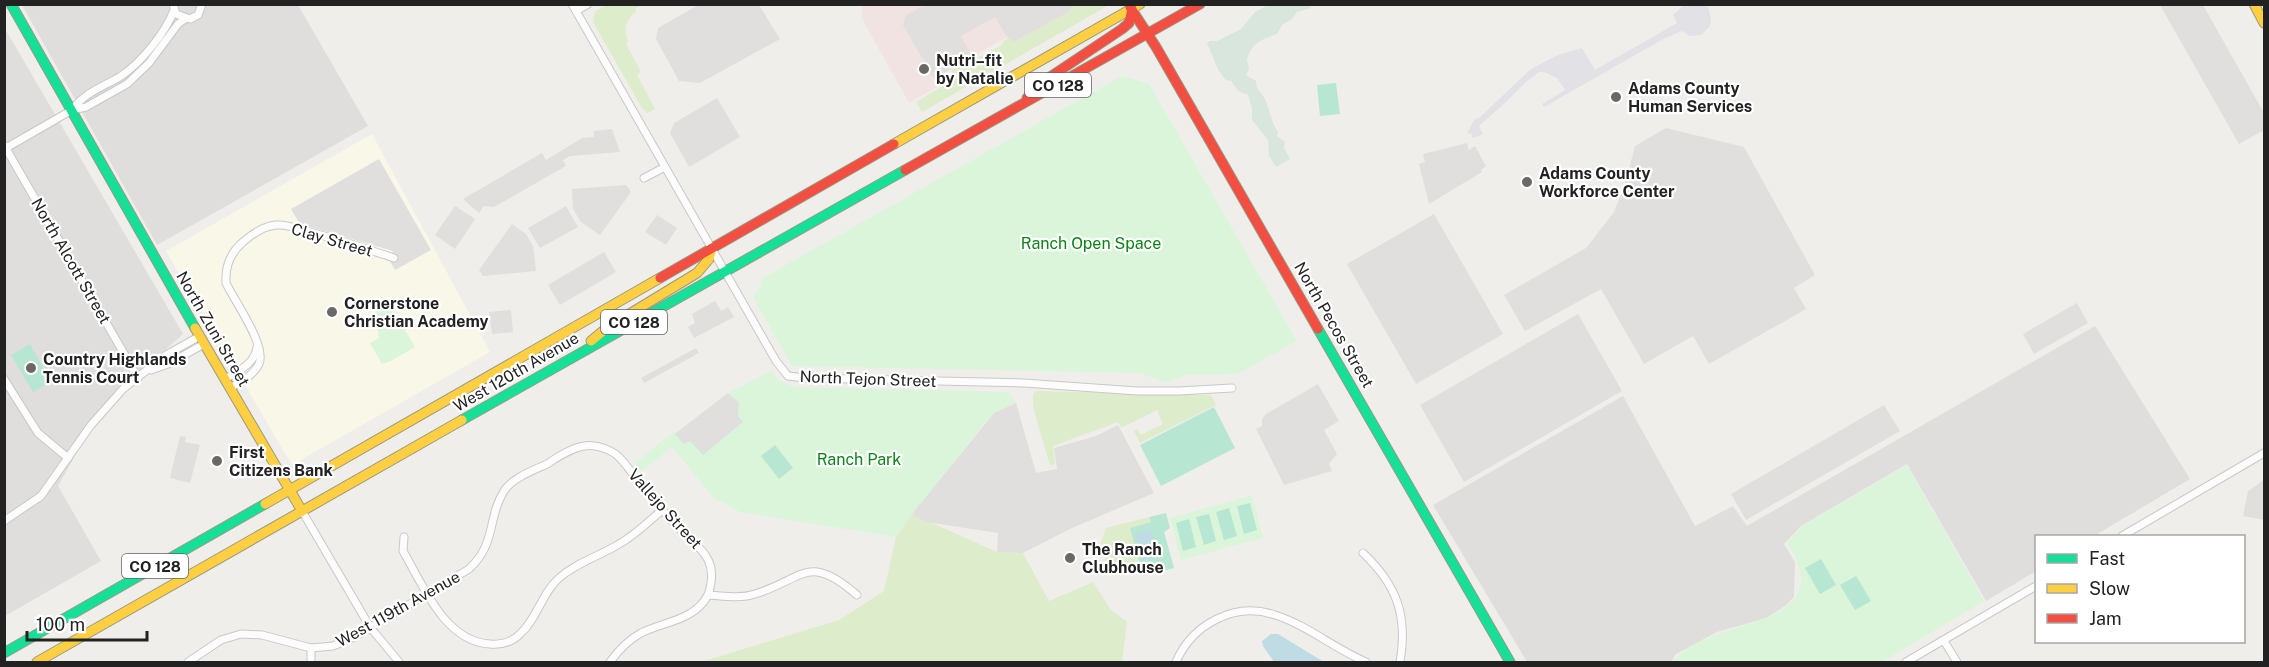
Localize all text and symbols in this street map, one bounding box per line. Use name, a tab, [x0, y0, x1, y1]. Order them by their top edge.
place label: Nutri–fit by Natalie	[936, 51, 1014, 88]
marker: Nutri–fit by Natalie	[917, 62, 931, 76]
road number: CO 128	[1025, 73, 1091, 97]
place label: Adams County Human Services	[1628, 79, 1752, 116]
marker: Adams County Human Services	[1609, 90, 1623, 104]
place label: Adams County Workforce Center	[1539, 164, 1675, 201]
marker: Adams County Workforce Center	[1520, 175, 1534, 189]
street label: North Alcott Street	[27, 195, 115, 327]
street label: Clay Street	[289, 219, 375, 261]
park label: Ranch Open Space	[1021, 234, 1161, 253]
street label: North Pecos Street	[1290, 259, 1378, 391]
street label: North Zuni Street	[172, 268, 254, 390]
place label: Cornerstone Christian Academy	[344, 294, 488, 331]
marker: Cornerstone Christian Academy	[325, 305, 339, 319]
road number: CO 128	[601, 310, 667, 334]
street label: West 120th Avenue	[450, 328, 582, 416]
place label: Country Highlands Tennis Court	[43, 350, 186, 387]
marker: Country Highlands Tennis Court	[24, 361, 38, 375]
street label: North Tejon Street	[799, 367, 937, 391]
place label: First Citizens Bank	[229, 443, 333, 480]
park label: Ranch Park	[817, 450, 901, 469]
marker: First Citizens Bank	[210, 454, 224, 468]
street label: Vallejo Street	[624, 465, 706, 553]
legend	[2035, 535, 2245, 643]
place label: The Ranch Clubhouse	[1082, 540, 1164, 577]
text: Fast	[2089, 548, 2125, 569]
marker: The Ranch Clubhouse	[1063, 551, 1077, 565]
road number: CO 128	[122, 554, 188, 578]
street label: West 119th Avenue	[333, 567, 463, 651]
text: Slow	[2089, 578, 2130, 599]
scale bar	[27, 604, 147, 642]
text: Jam	[2089, 608, 2122, 629]
text: 100 m	[36, 614, 85, 635]

